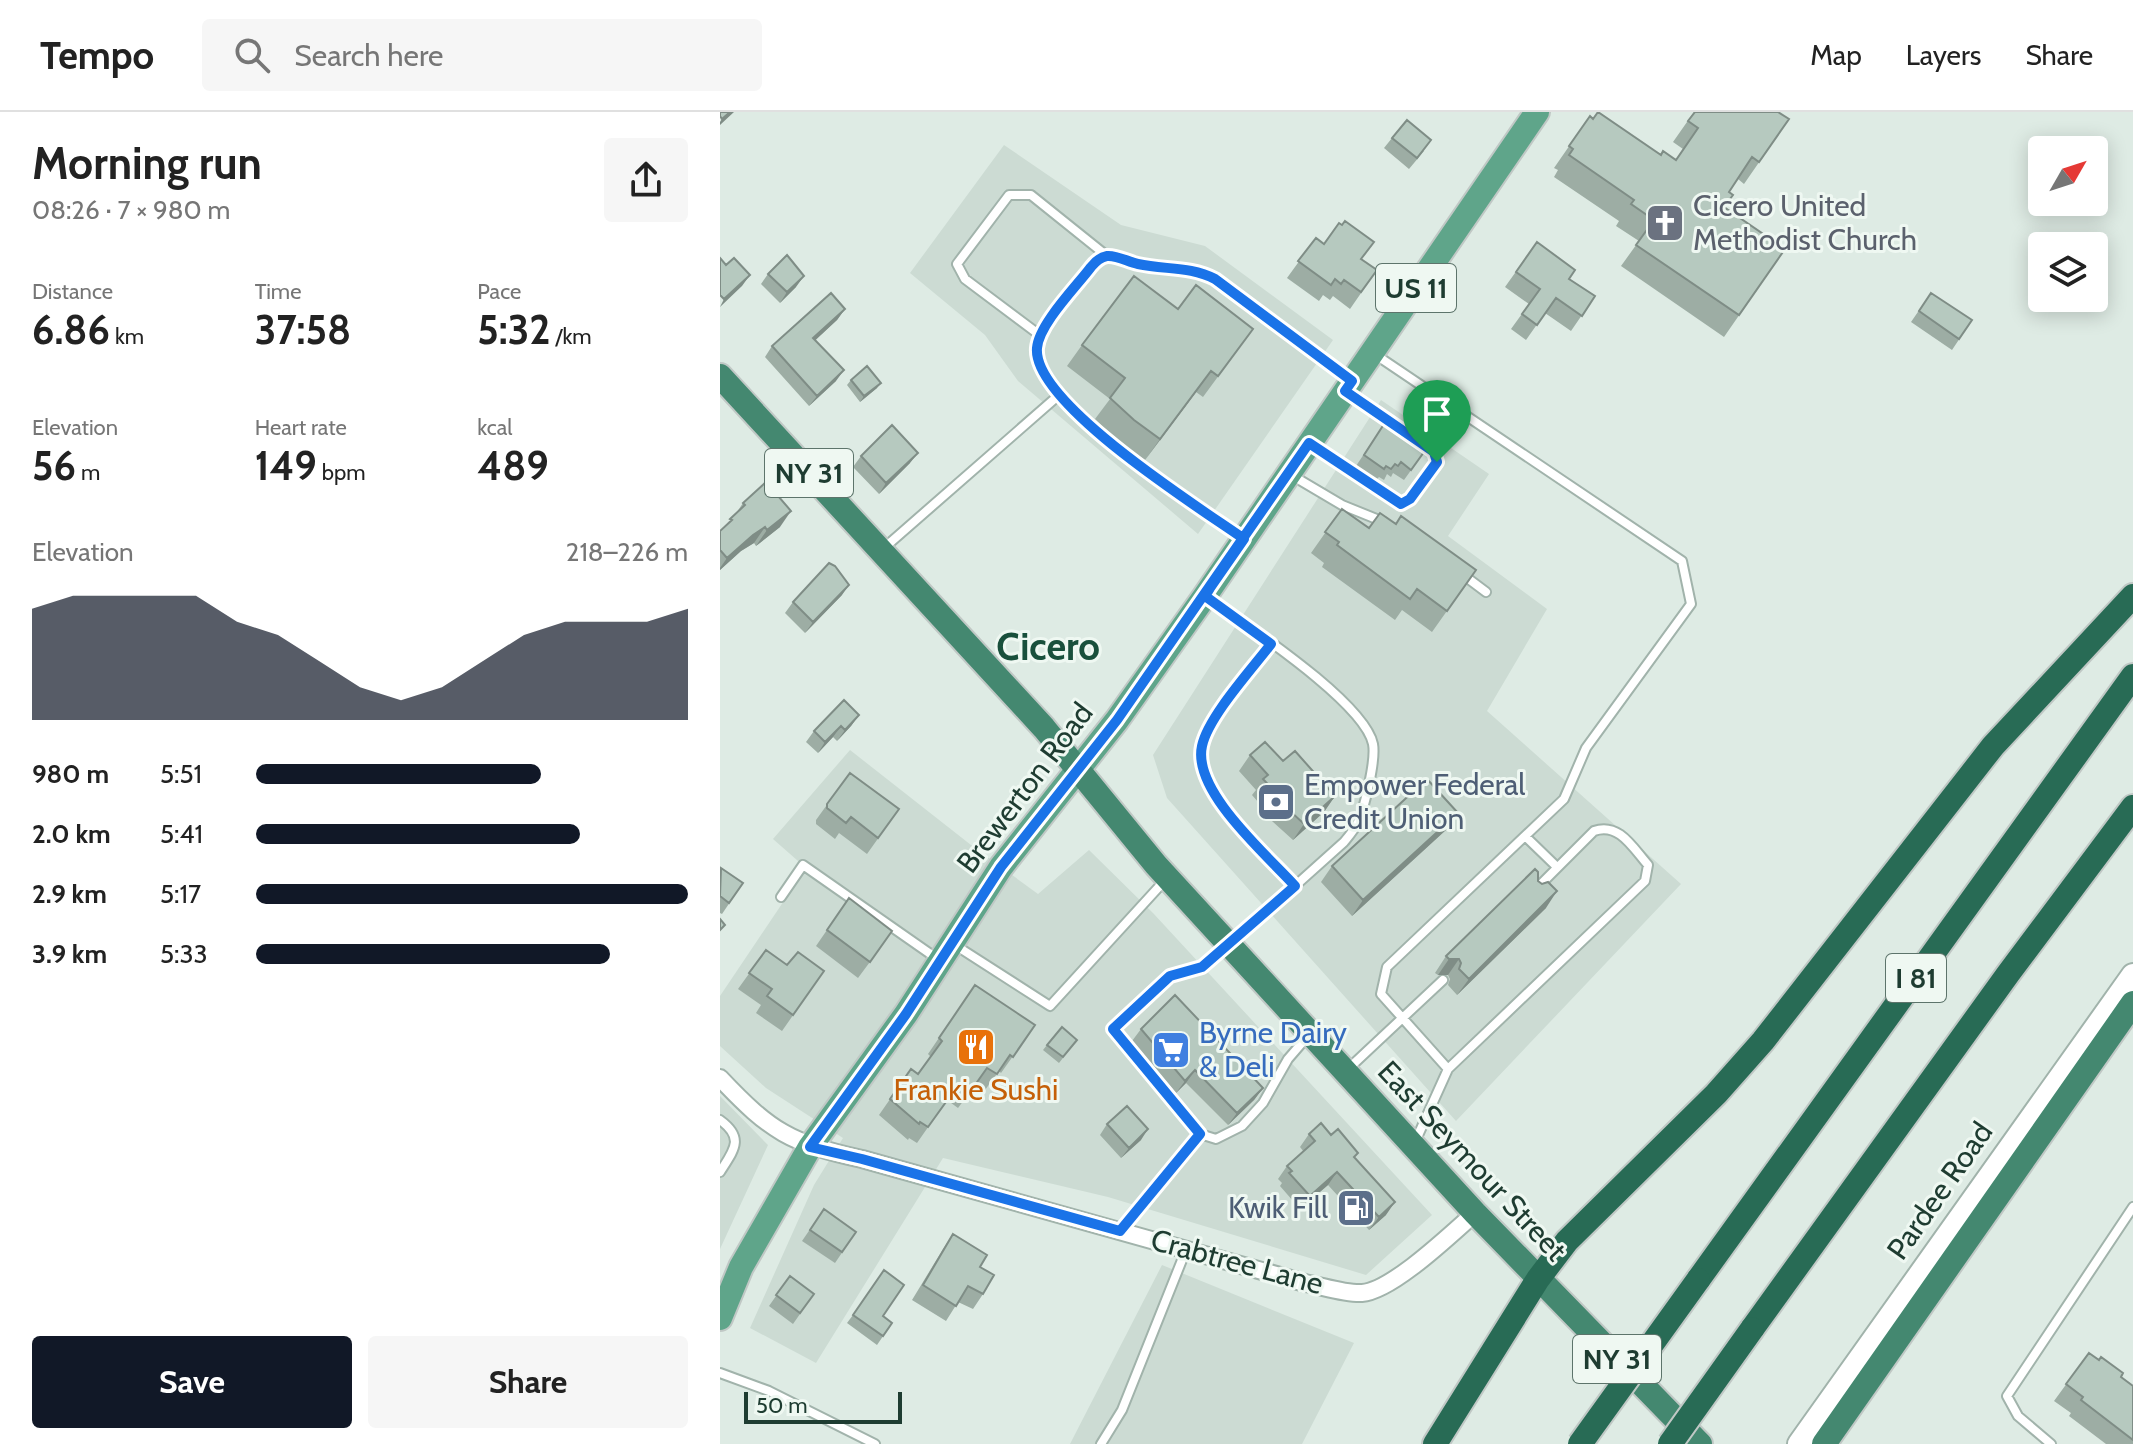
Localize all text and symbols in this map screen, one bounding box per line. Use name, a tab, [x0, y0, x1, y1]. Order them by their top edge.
search box	[202, 19, 762, 91]
text: Tempo	[40, 32, 154, 79]
icon: search	[230, 33, 274, 77]
text: Search here	[294, 37, 443, 74]
text: Map	[1810, 38, 1862, 72]
text: Layers	[1906, 38, 1981, 72]
text: Share	[2025, 38, 2093, 72]
north arrow	[2028, 136, 2108, 216]
map controls	[2028, 136, 2108, 312]
text: Morning run	[32, 137, 262, 190]
button: share	[604, 138, 688, 222]
place label: Cicero United Methodist Church	[1693, 187, 1917, 258]
text: 08:26 · 7 × 980 m	[32, 194, 230, 226]
church icon: Cicero United Methodist Church	[1644, 202, 1686, 244]
button: layers	[2028, 232, 2108, 312]
road number: US 11	[1376, 264, 1456, 312]
text: Distance	[32, 278, 113, 305]
text: Time	[255, 278, 301, 305]
text: Pace	[477, 278, 521, 305]
text: 6.86	[32, 305, 110, 354]
text: 37:58	[255, 305, 351, 354]
text: 5:32	[477, 305, 550, 354]
text: km	[110, 323, 144, 350]
text: /km	[550, 323, 592, 350]
pin	[1403, 380, 1471, 462]
icon: arrive	[1415, 392, 1459, 436]
text: Elevation	[32, 414, 118, 441]
text: Heart rate	[255, 414, 347, 441]
text: kcal	[477, 414, 512, 441]
text: 56	[32, 441, 76, 490]
text: 149	[255, 441, 317, 490]
text: 489	[477, 441, 549, 490]
road number: NY 31	[765, 449, 853, 497]
text: m	[76, 459, 100, 486]
text: bpm	[317, 459, 365, 486]
text: Elevation	[32, 536, 134, 568]
text: 218–226 m	[566, 536, 688, 568]
district label: Cicero	[996, 623, 1100, 670]
street label: Brewerton Road	[949, 695, 1101, 880]
text: 980 m	[32, 758, 109, 790]
text: 5:51	[160, 758, 202, 790]
place label: Empower Federal Credit Union	[1304, 766, 1525, 837]
bank icon: Empower Federal Credit Union	[1255, 781, 1297, 823]
text: 2.0 km	[32, 818, 111, 850]
text: 5:41	[160, 818, 203, 850]
text: 2.9 km	[32, 878, 107, 910]
text: 5:17	[160, 878, 201, 910]
text: 3.9 km	[32, 938, 107, 970]
text: 5:33	[160, 938, 208, 970]
road number: I 81	[1886, 954, 1946, 1002]
place label: Byrne Dairy & Deli	[1199, 1014, 1347, 1085]
restaurant icon: Frankie Sushi	[955, 1026, 997, 1068]
supermarket icon: Byrne Dairy & Deli	[1150, 1029, 1192, 1071]
street label: East Seymour Street	[1370, 1053, 1575, 1268]
place label: Frankie Sushi	[894, 1071, 1058, 1108]
street label: Pardee Road	[1879, 1115, 2000, 1267]
fuel station icon: Kwik Fill	[1335, 1187, 1377, 1229]
place label: Kwik Fill	[1228, 1189, 1328, 1226]
street label: Crabtree Lane	[1147, 1221, 1327, 1302]
road number: NY 31	[1573, 1335, 1661, 1383]
button: Save	[32, 1336, 352, 1428]
button: Share	[368, 1336, 688, 1428]
scale bar	[744, 1388, 902, 1424]
text: 50 m	[756, 1392, 808, 1419]

